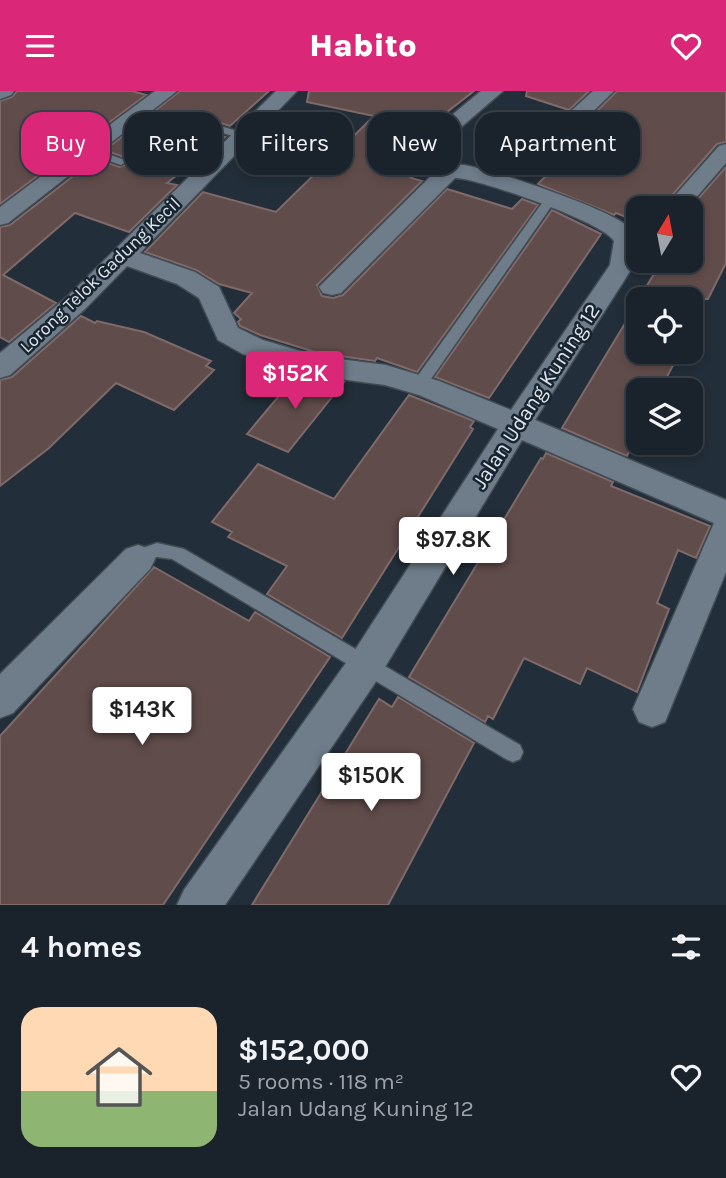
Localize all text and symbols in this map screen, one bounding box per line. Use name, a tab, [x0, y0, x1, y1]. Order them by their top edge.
icon: menu	[21, 27, 59, 65]
text: Habito	[309, 27, 417, 64]
icon: heart	[667, 27, 705, 65]
chip: Buy	[21, 112, 110, 175]
chip: Rent	[124, 112, 222, 175]
chip: Filters	[236, 112, 353, 175]
chip: New	[367, 112, 461, 175]
chip: Apartment	[475, 112, 640, 175]
street label: Lorong Telok Gadung Kecil	[15, 193, 185, 357]
north arrow	[626, 196, 704, 273]
map controls	[626, 196, 703, 455]
button: locate	[626, 287, 703, 364]
street label: Jalan Udang Kuning 12	[467, 299, 605, 493]
pin: $152K	[246, 351, 344, 411]
text: $152K	[262, 360, 328, 387]
button: layers	[626, 378, 703, 455]
pin: $97.8K	[396, 517, 510, 577]
text: $97.8K	[415, 526, 491, 553]
pin: $143K	[93, 687, 191, 747]
text: $143K	[108, 696, 176, 723]
pin: $150K	[322, 753, 420, 813]
text: $150K	[337, 762, 405, 789]
icon: filters	[667, 928, 705, 966]
text: 4 homes	[21, 929, 142, 965]
text: $152,000	[238, 1032, 370, 1068]
icon: home	[77, 1035, 161, 1119]
icon: heart	[667, 1058, 705, 1096]
text: 5 rooms · 118 m²	[238, 1068, 404, 1095]
text: Jalan Udang Kuning 12	[238, 1095, 474, 1122]

